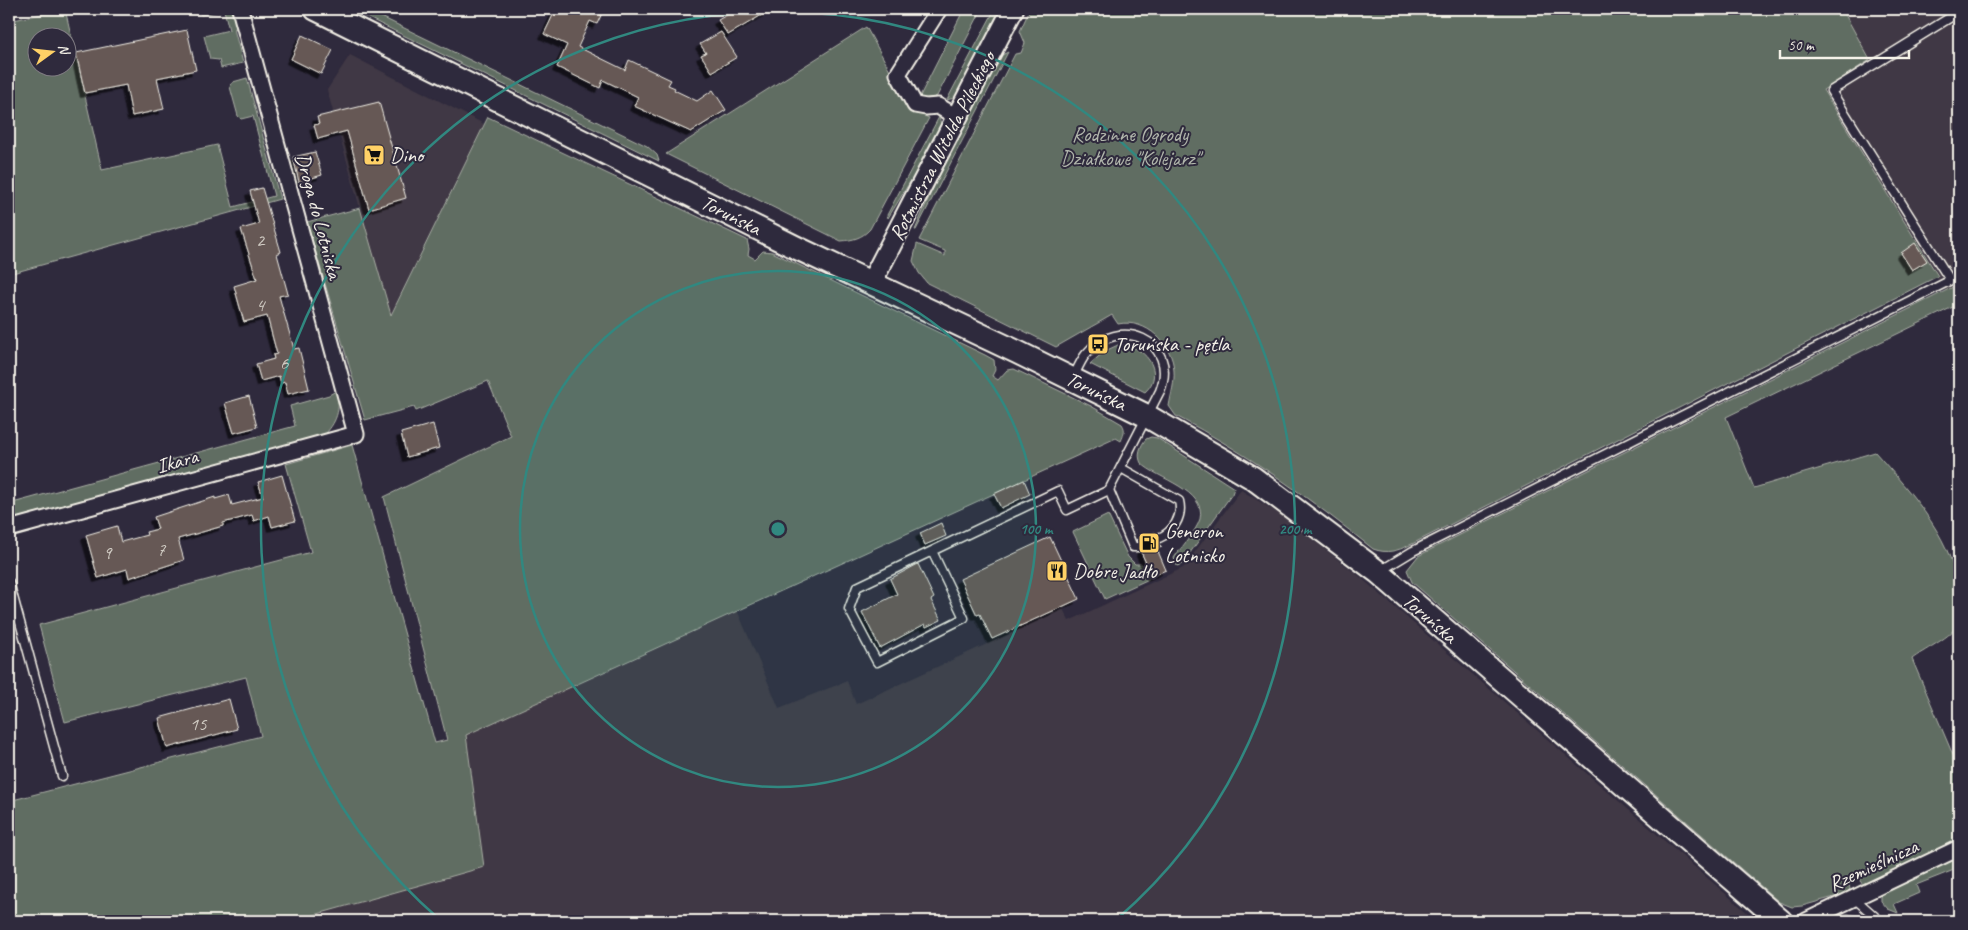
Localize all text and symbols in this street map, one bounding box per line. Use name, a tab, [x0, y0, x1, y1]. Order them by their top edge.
north arrow	[28, 28, 78, 78]
scale bar	[1780, 28, 1909, 60]
text: 50 m	[1788, 36, 1815, 55]
text: N	[55, 42, 74, 57]
street label: Rotmistrza Witolda Pileckiego	[883, 45, 1002, 245]
park label: Rodzinne Ogrody Działkowe "Kolejarz"	[1061, 121, 1203, 171]
place label: Dino	[390, 142, 426, 168]
supermarket icon: Dino	[362, 143, 386, 167]
street label: Droga do Lotniska	[290, 150, 349, 284]
street label: Toruńska	[697, 189, 767, 242]
house number: 2	[256, 228, 266, 252]
house number: 4	[256, 293, 267, 317]
place label: Toruńska - pętla	[1114, 331, 1231, 357]
bus stop icon: Toruńska - pętla	[1086, 332, 1110, 356]
house number: 6	[280, 351, 290, 375]
street label: Toruńska	[1062, 365, 1132, 417]
street label: Ikara	[154, 443, 202, 479]
place label: Generon Lotnisko	[1165, 518, 1226, 568]
centre of rings	[769, 520, 787, 538]
text: 100 m	[1020, 520, 1054, 539]
text: 200 m	[1279, 520, 1313, 539]
fuel station icon: Generon Lotnisko	[1137, 531, 1161, 555]
house number: 7	[157, 538, 167, 562]
house number: 9	[103, 541, 113, 565]
place label: Dobre Jadło	[1073, 558, 1158, 584]
restaurant icon: Dobre Jadło	[1045, 559, 1069, 583]
street label: Toruńska	[1397, 587, 1464, 650]
house number: 15	[189, 712, 208, 736]
street label: Rzemieślnicza	[1824, 832, 1923, 897]

